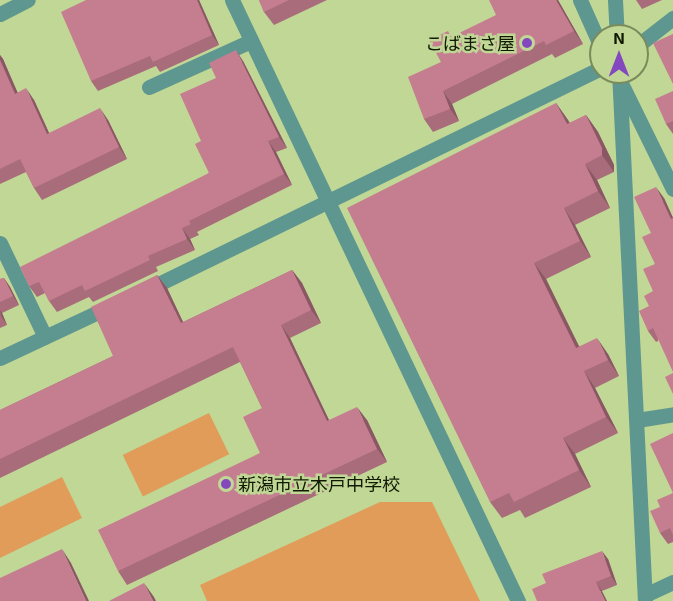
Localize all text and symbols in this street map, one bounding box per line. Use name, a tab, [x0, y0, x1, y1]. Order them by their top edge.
north arrow	[589, 24, 649, 84]
text: N	[613, 28, 625, 47]
place label: こばまさ屋	[425, 32, 515, 54]
marker: こばまさ屋	[520, 36, 534, 50]
place label: 新潟市立木戸中学校	[238, 473, 400, 495]
marker: 新潟市立木戸中学校	[219, 477, 233, 491]

